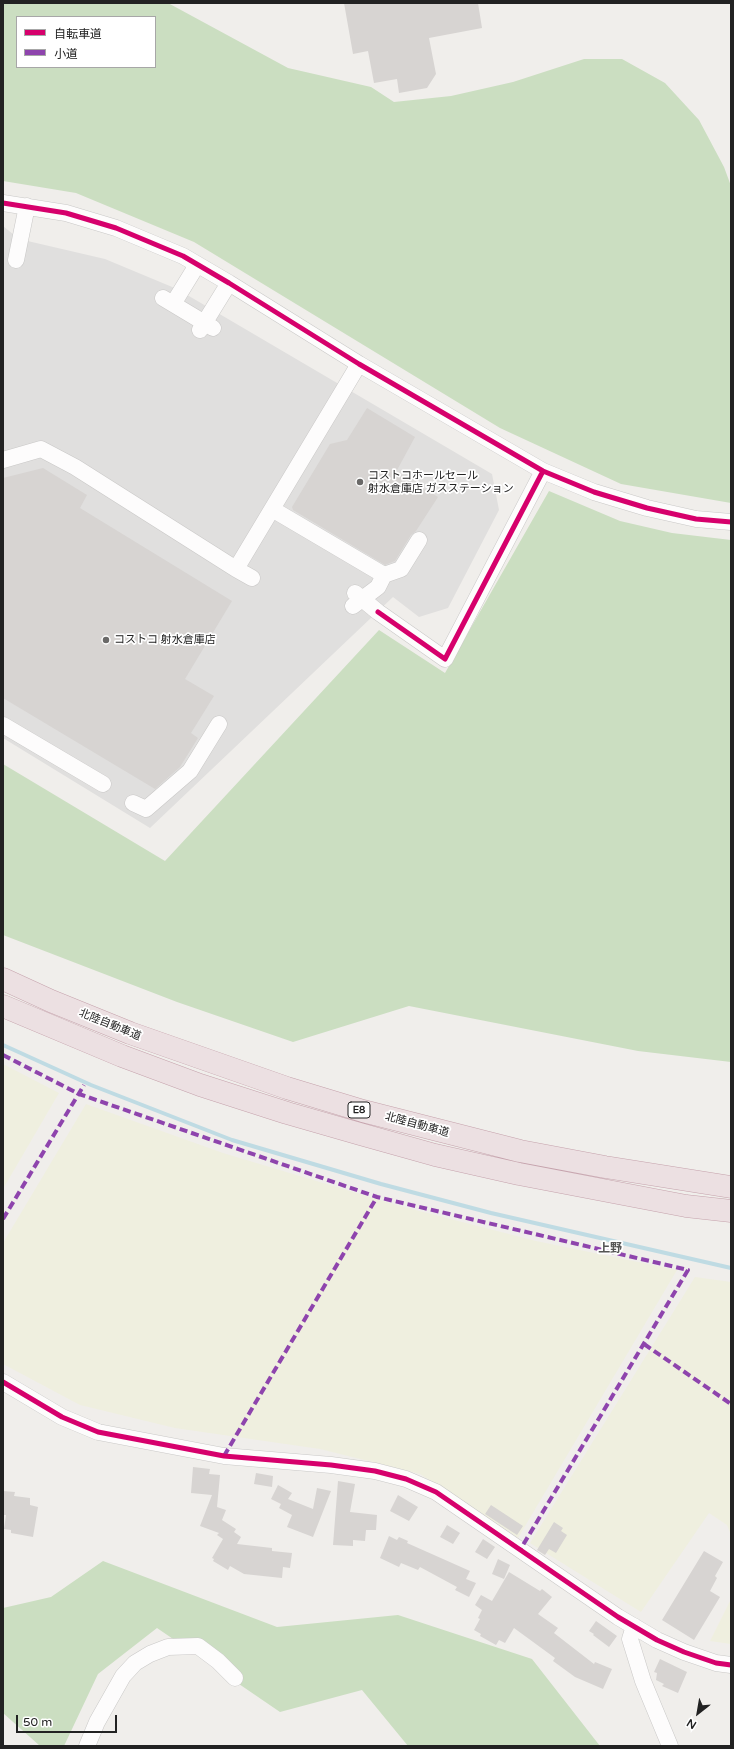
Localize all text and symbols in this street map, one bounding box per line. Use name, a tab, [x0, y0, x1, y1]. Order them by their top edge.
legend	[16, 16, 156, 68]
text: 自転車道	[54, 27, 102, 41]
text: 小道	[54, 47, 78, 61]
place label: コストコホールセール 射水倉庫店 ガスステーション	[368, 469, 514, 495]
marker: コストコホールセール 射水倉庫店 ガスステーション	[355, 477, 365, 487]
place label: コストコ 射水倉庫店	[114, 633, 216, 647]
marker: コストコ 射水倉庫店	[101, 635, 111, 645]
street label: 北陸自動車道	[77, 1007, 143, 1043]
road number: E8	[348, 1102, 370, 1118]
street label: 北陸自動車道	[383, 1110, 451, 1140]
district label: 上野	[598, 1242, 622, 1256]
north arrow	[678, 1693, 718, 1733]
scale bar	[18, 1707, 119, 1733]
text: 50 m	[23, 1715, 52, 1729]
text: N	[684, 1716, 699, 1732]

